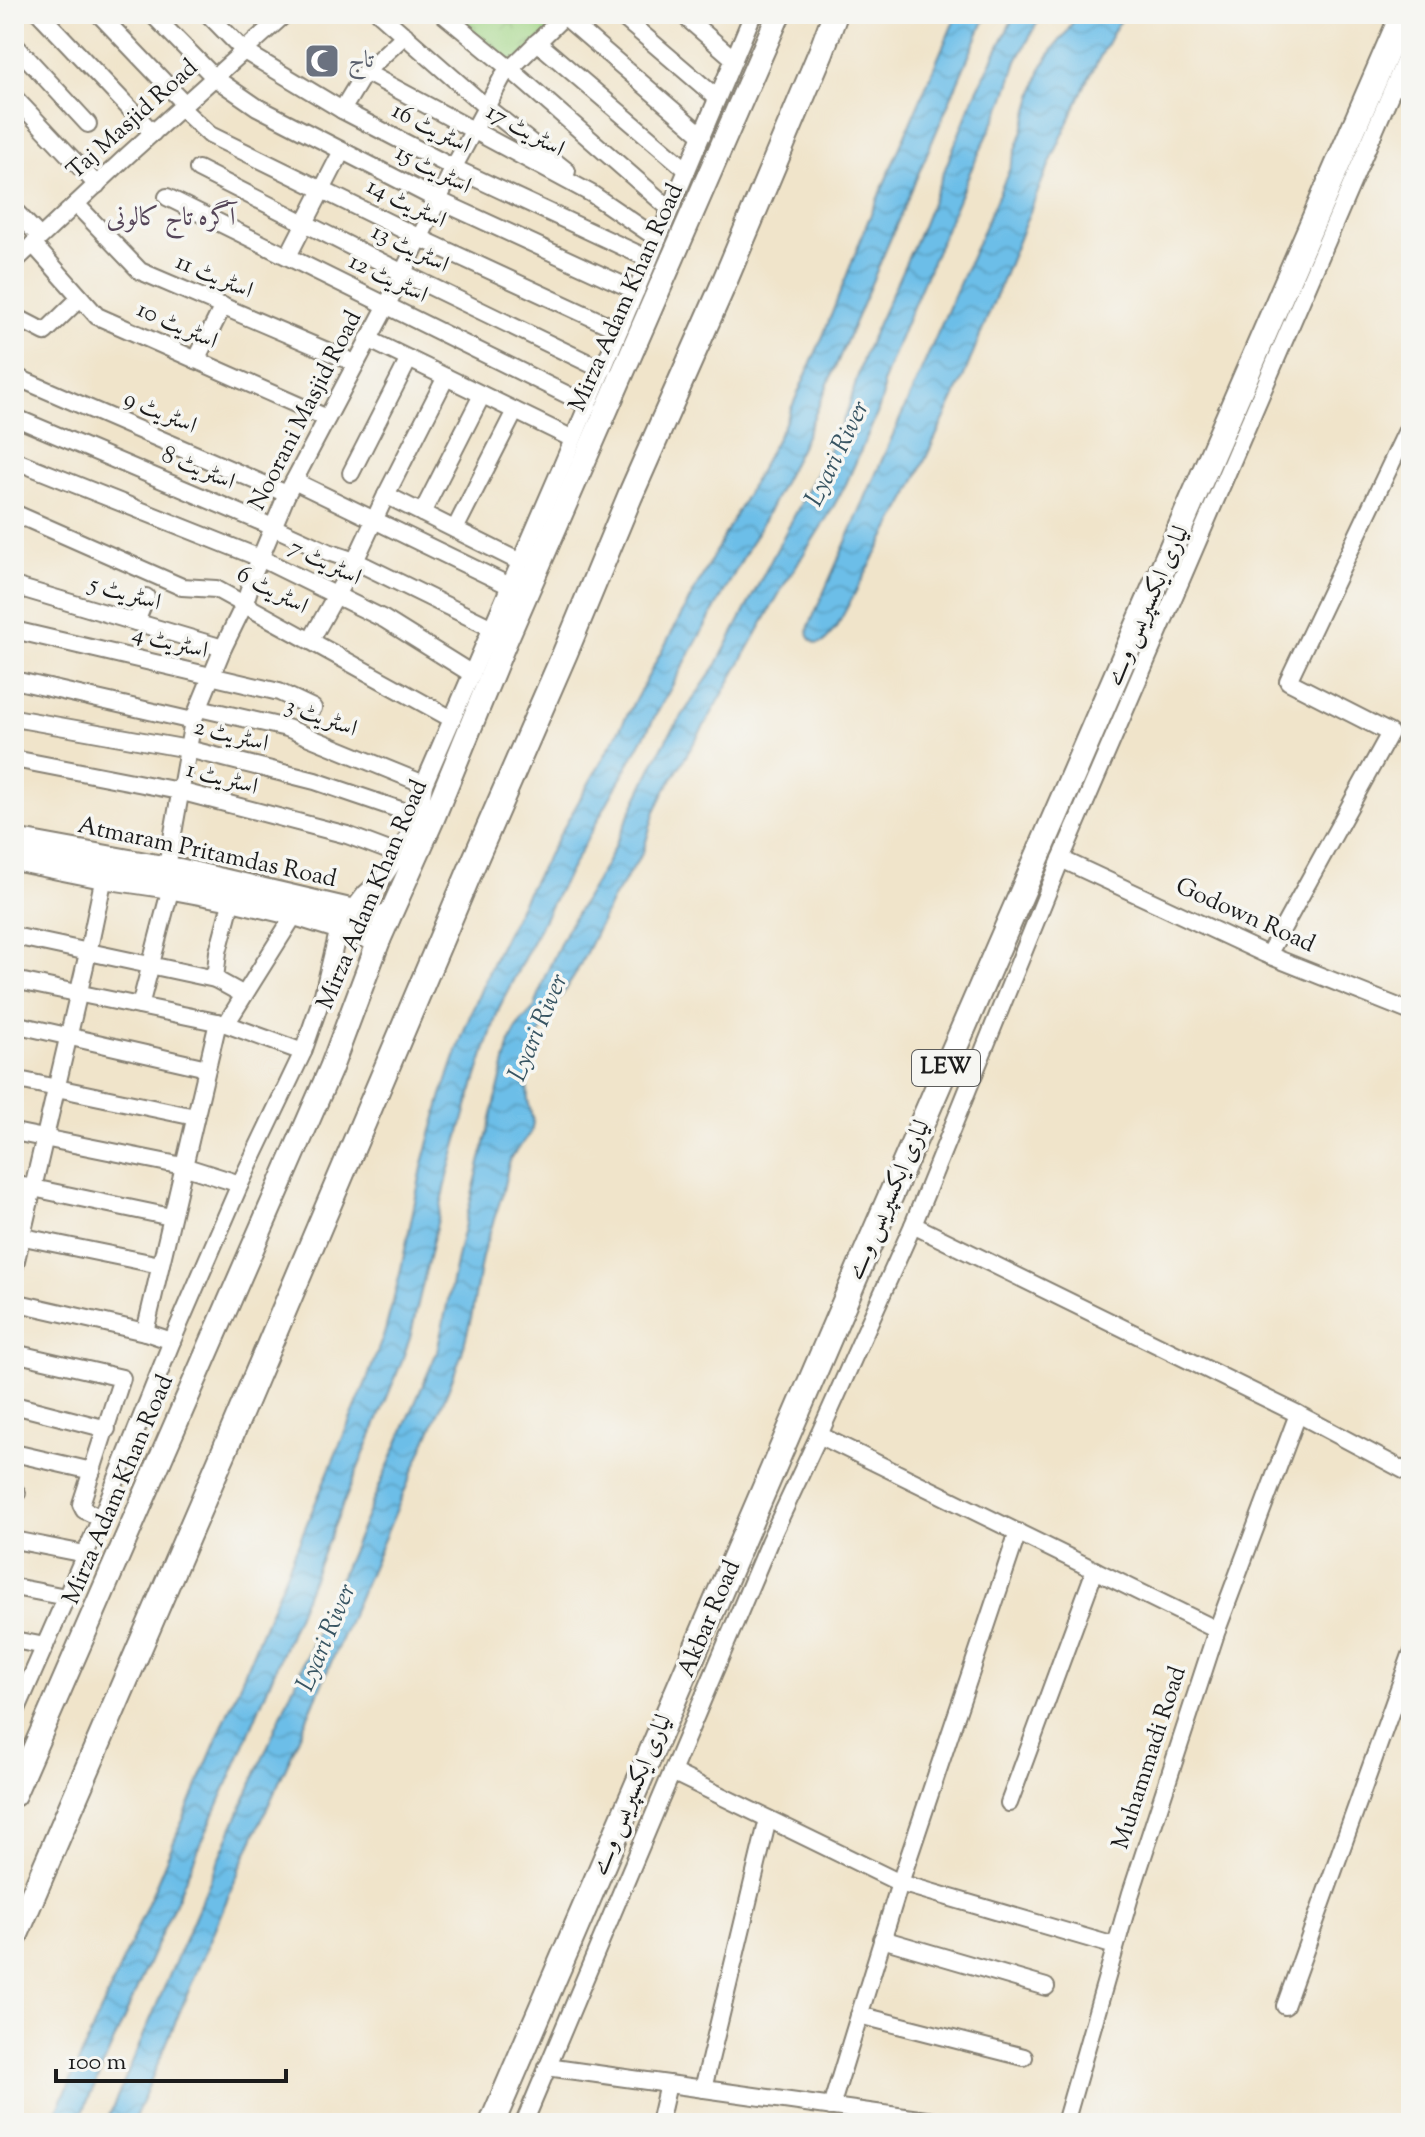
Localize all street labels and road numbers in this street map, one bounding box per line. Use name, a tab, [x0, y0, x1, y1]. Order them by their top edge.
street label: Taj Masjid Road	[60, 52, 206, 188]
street label: اسٹریٹ 16	[385, 95, 477, 163]
street label: اسٹریٹ 17	[480, 96, 570, 166]
street label: اسٹریٹ 15	[389, 136, 477, 204]
street label: اسٹریٹ 14	[360, 170, 452, 238]
street label: Mirza Adam Khan Road	[561, 178, 693, 418]
street label: اسٹریٹ 13	[365, 216, 455, 282]
street label: اسٹریٹ 12	[343, 245, 433, 313]
street label: اسٹریٹ 11	[170, 246, 258, 308]
street label: اسٹریٹ 10	[131, 293, 223, 359]
street label: Noorani Masjid Road	[241, 305, 371, 517]
street label: اسٹریٹ 9	[118, 382, 202, 444]
street label: اسٹریٹ 8	[156, 438, 240, 500]
street label: لیاری ایکسپریس وے	[1097, 520, 1199, 692]
street label: اسٹریٹ 7	[283, 531, 367, 595]
street label: اسٹریٹ 6	[230, 558, 314, 624]
street label: اسٹریٹ 5	[83, 567, 165, 620]
street label: اسٹریٹ 4	[129, 617, 211, 669]
street label: اسٹریٹ 3	[280, 689, 362, 747]
street label: اسٹریٹ 2	[190, 710, 272, 762]
street label: اسٹریٹ 1	[182, 753, 262, 805]
street label: Mirza Adam Khan Road	[309, 774, 437, 1015]
street label: Atmaram Pritamdas Road	[74, 809, 340, 897]
street label: Godown Road	[1170, 870, 1321, 962]
road number: LEW	[912, 1050, 980, 1086]
street label: لیاری ایکسپریس وے	[838, 1114, 940, 1286]
street label: Mirza Adam Khan Road	[55, 1369, 183, 1610]
street label: Akbar Road	[670, 1555, 750, 1683]
street label: Muhammadi Road	[1104, 1662, 1196, 1854]
street label: لیاری ایکسپریس وے	[583, 1709, 681, 1881]

